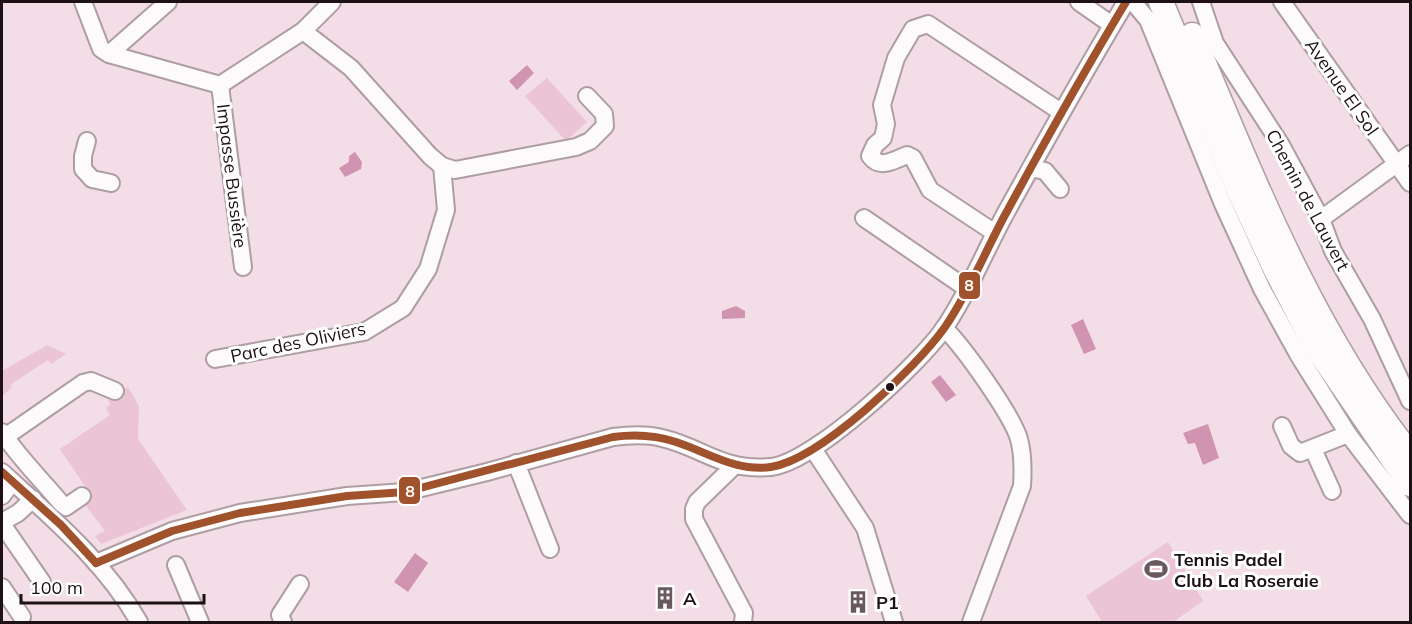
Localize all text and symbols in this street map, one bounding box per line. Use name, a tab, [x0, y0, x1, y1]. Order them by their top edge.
street label: Avenue El Sol	[1300, 34, 1384, 140]
street label: Impasse Bussière	[212, 103, 252, 249]
street label: Chemin de Lauvert	[1261, 125, 1355, 275]
line badge: 8	[958, 271, 981, 300]
text: 8	[964, 275, 974, 295]
street label: Parc des Oliviers	[228, 316, 368, 368]
unlabelled marker	[884, 381, 896, 393]
line badge: 8	[398, 476, 421, 505]
text: 8	[405, 481, 415, 501]
place label: Tennis Padel Club La Roseraie	[1174, 548, 1319, 592]
sports icon: Tennis Padel Club La Roseraie	[1143, 556, 1169, 582]
scale bar	[21, 567, 204, 605]
text: 100 m	[30, 576, 83, 599]
building icon: A	[652, 585, 678, 611]
place label: A	[683, 587, 697, 610]
building icon: P1	[845, 589, 871, 615]
place label: P1	[876, 591, 899, 614]

